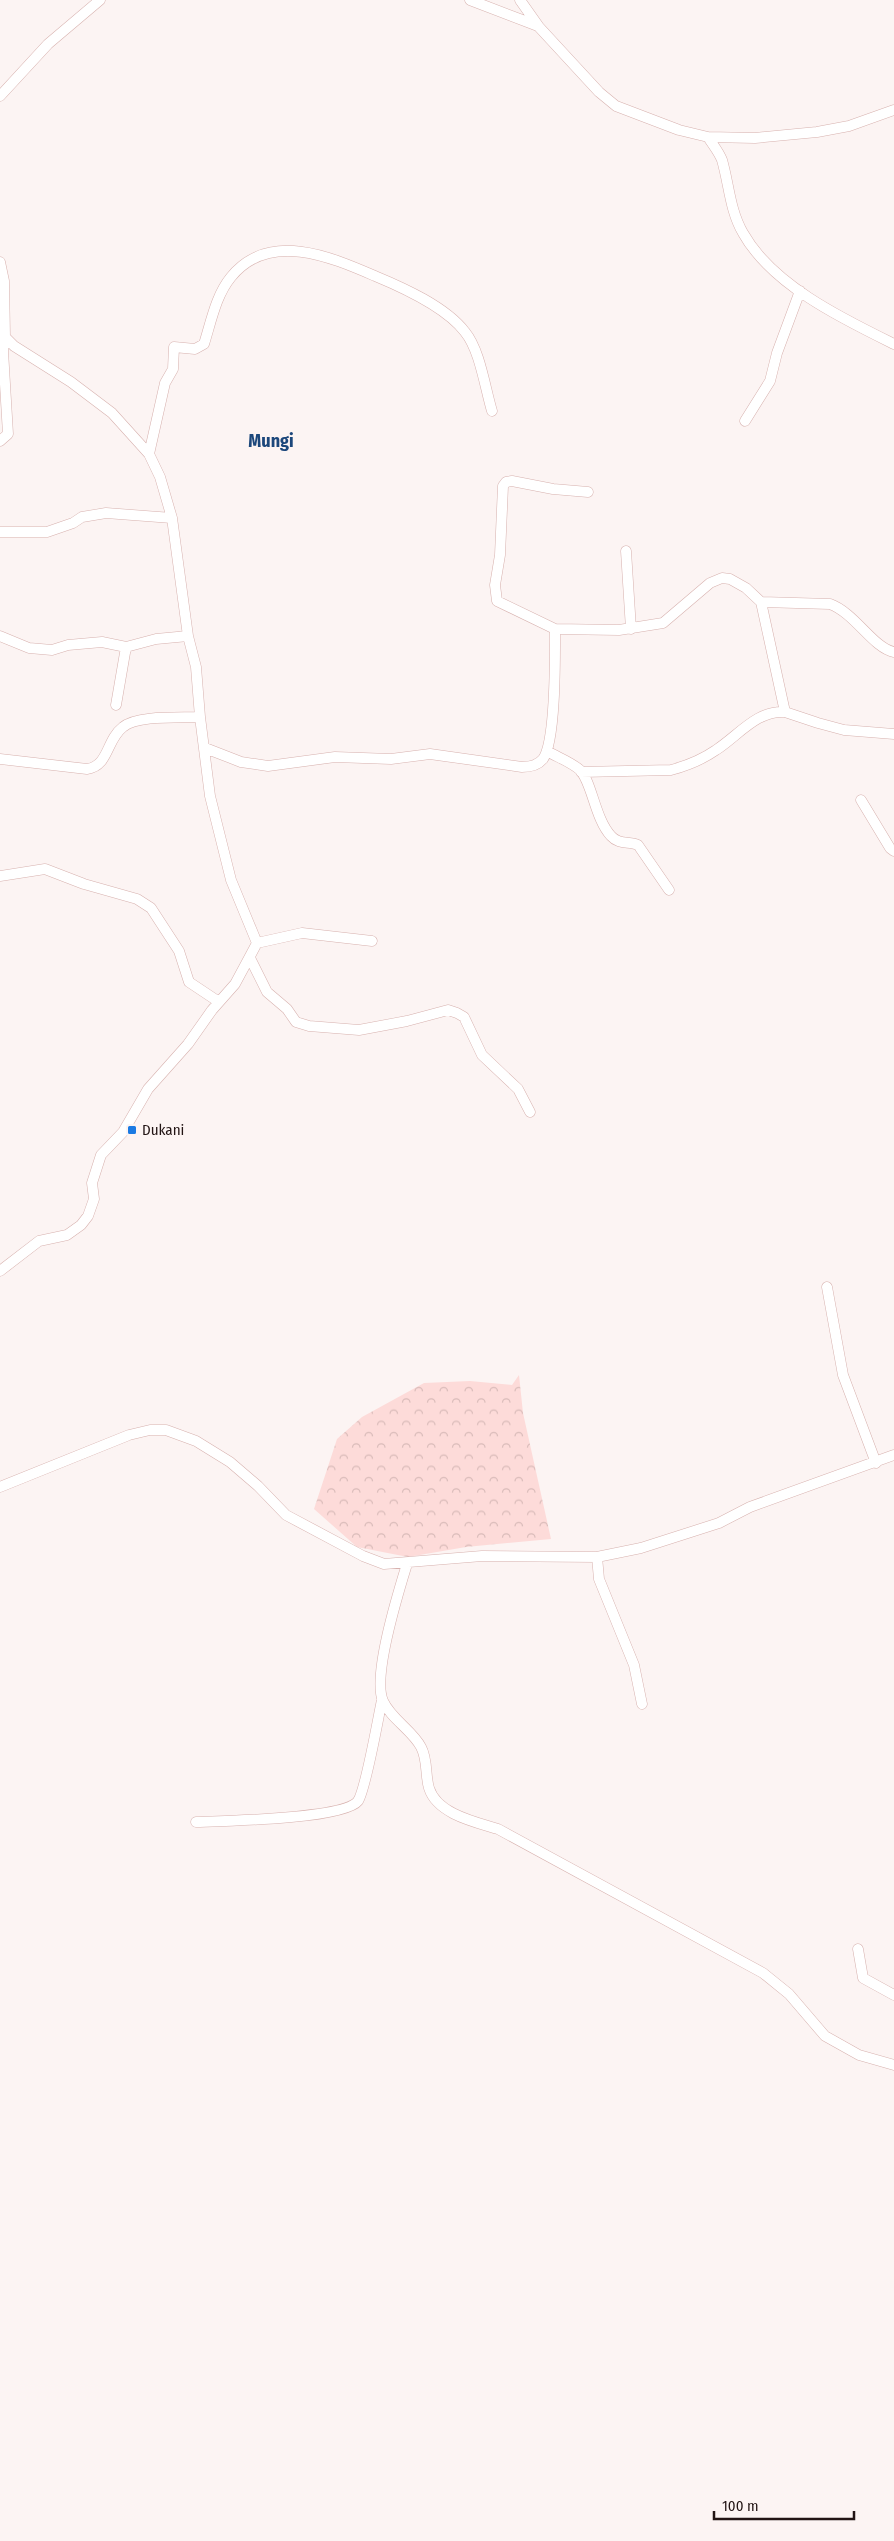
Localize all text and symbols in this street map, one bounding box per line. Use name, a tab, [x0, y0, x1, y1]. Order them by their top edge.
district label: Mungi	[248, 430, 294, 452]
place label: Dukani	[142, 1121, 184, 1139]
marker: Dukani	[126, 1124, 138, 1136]
scale bar	[714, 2488, 854, 2520]
text: 100 m	[722, 2497, 759, 2515]

